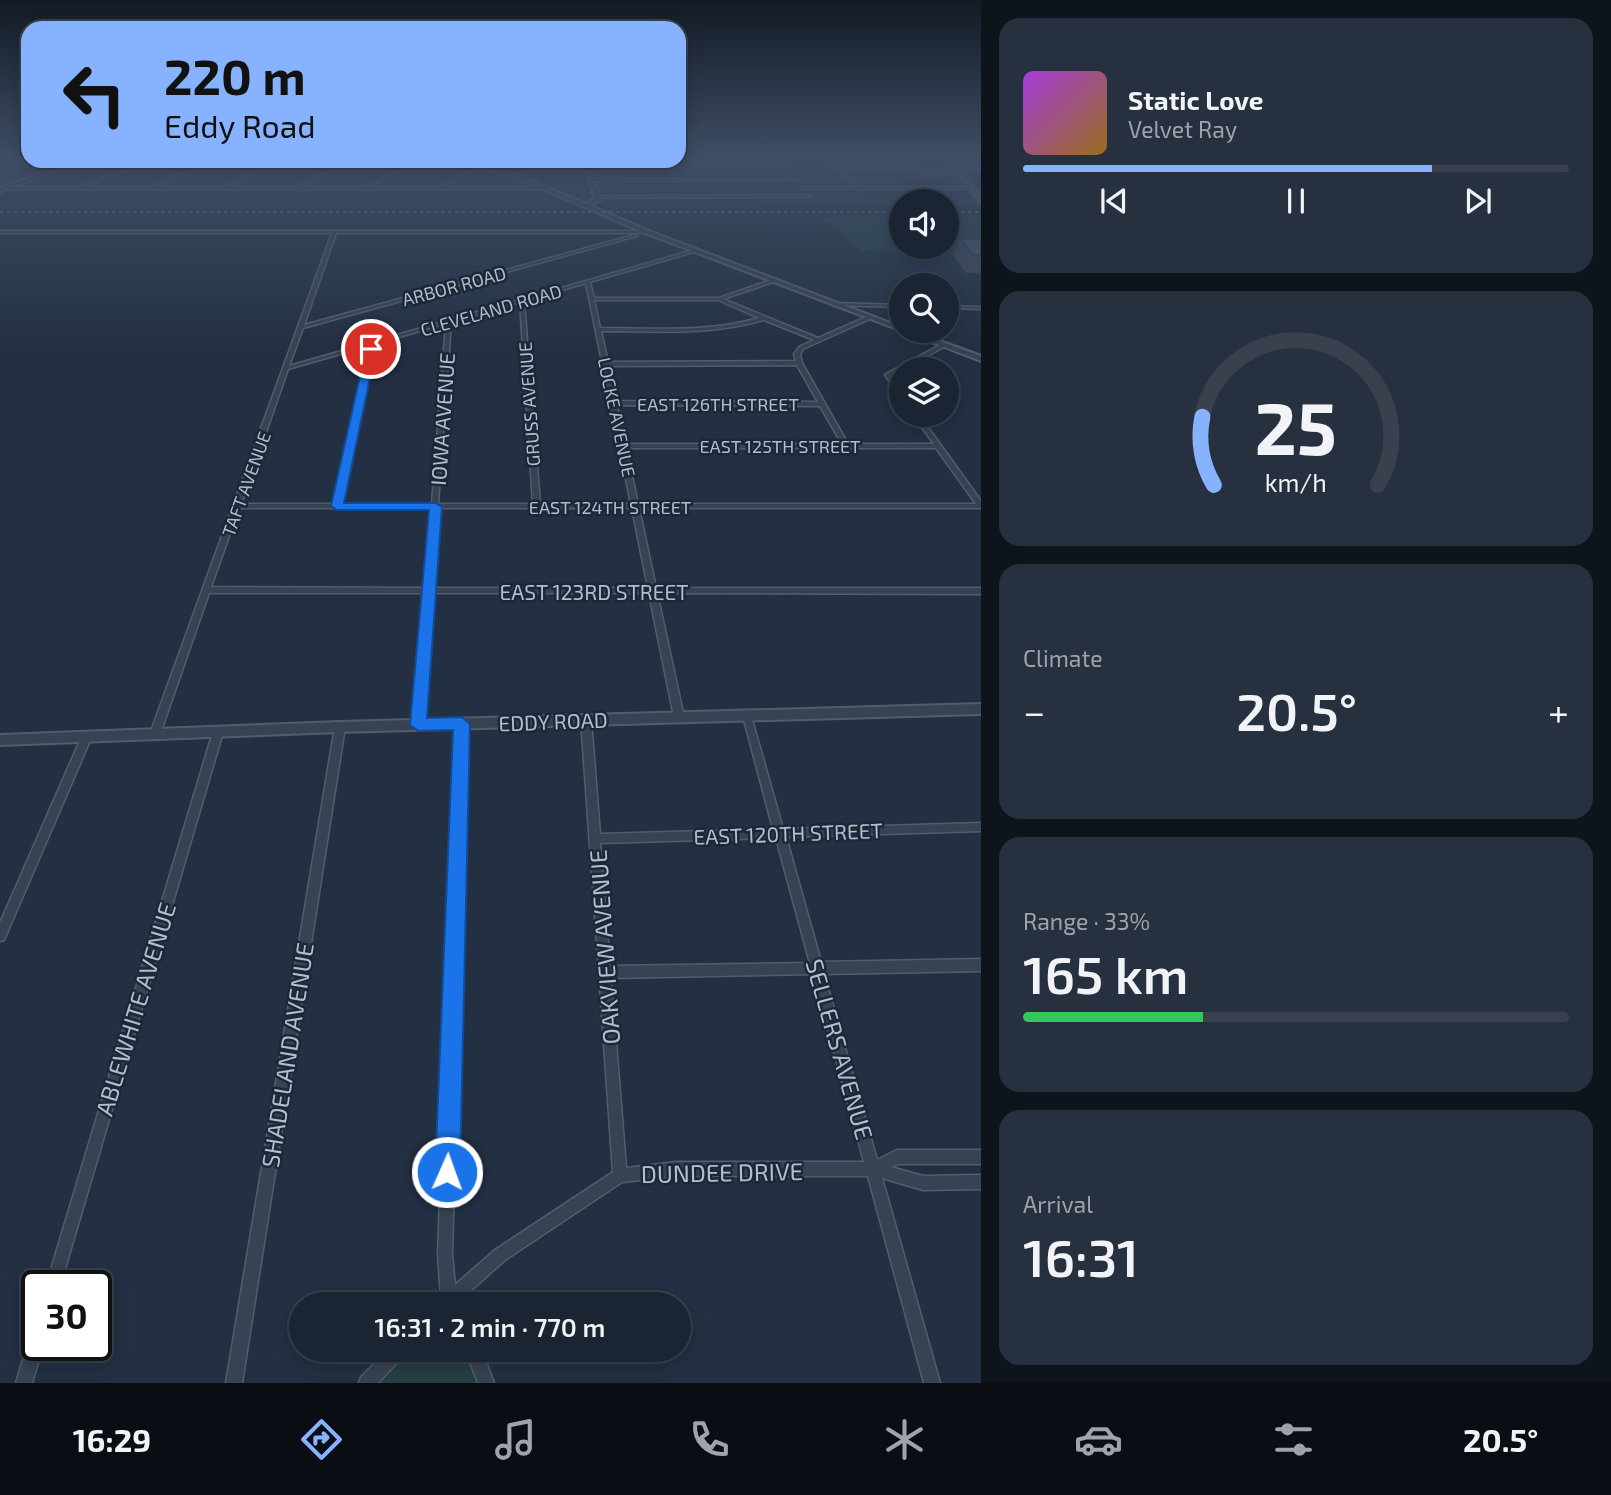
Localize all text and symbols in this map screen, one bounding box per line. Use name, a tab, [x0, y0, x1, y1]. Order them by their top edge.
text: 220 m	[164, 46, 306, 105]
icon: left	[49, 49, 140, 140]
text: Static Love	[1128, 84, 1264, 115]
text: Eddy Road	[164, 106, 316, 144]
text: Velvet Ray	[1128, 115, 1237, 143]
icon: previous	[1095, 182, 1133, 220]
icon: pause	[1277, 182, 1315, 220]
icon: next	[1459, 182, 1497, 220]
map controls	[889, 189, 959, 427]
button: sound	[889, 189, 959, 259]
street label: ARBOR ROAD	[400, 262, 508, 310]
button: search	[889, 273, 959, 343]
street label: CLEVELAND ROAD	[418, 279, 564, 341]
pin	[341, 319, 401, 379]
icon: arrive	[352, 330, 390, 368]
street label: GRUSS AVENUE	[514, 341, 544, 467]
street label: IOWA AVENUE	[425, 352, 459, 486]
street label: LOCKE AVENUE	[594, 355, 640, 479]
button: layers	[889, 357, 959, 427]
text: 25	[1255, 382, 1337, 470]
street label: EAST 126TH STREET	[637, 393, 799, 415]
street label: TAFT AVENUE	[217, 428, 275, 540]
street label: EAST 125TH STREET	[699, 435, 861, 457]
text: km/h	[1265, 466, 1327, 496]
street label: EAST 124TH STREET	[529, 496, 692, 518]
street label: EAST 123RD STREET	[499, 579, 689, 604]
text: Climate	[1023, 644, 1103, 672]
text: 20.5°	[1236, 679, 1357, 741]
text: −	[1023, 688, 1045, 734]
text: +	[1548, 688, 1569, 734]
street label: EDDY ROAD	[498, 707, 608, 735]
street label: EAST 120TH STREET	[693, 817, 883, 849]
street label: OAKVIEW AVENUE	[583, 849, 625, 1045]
street label: ABLEWHITE AVENUE	[89, 899, 181, 1119]
text: Range · 33%	[1023, 907, 1150, 935]
street label: SHADELAND AVENUE	[255, 941, 319, 1169]
text: 165 km	[1023, 942, 1188, 1004]
street label: SELLERS AVENUE	[800, 955, 880, 1143]
position arrow	[410, 1135, 484, 1209]
street label: DUNDEE DRIVE	[641, 1156, 803, 1188]
text: Arrival	[1023, 1190, 1093, 1218]
text: 16:31	[1023, 1225, 1139, 1287]
speed limit sign: 30	[21, 1270, 112, 1361]
text: 16:31 · 2 min · 770 m	[375, 1311, 605, 1342]
icon: directions	[297, 1415, 346, 1464]
icon: music	[491, 1415, 540, 1464]
icon: phone	[685, 1415, 734, 1464]
icon: climate	[880, 1415, 929, 1464]
icon: car	[1074, 1415, 1123, 1464]
icon: filters	[1269, 1415, 1318, 1464]
text: 16:29	[73, 1420, 151, 1458]
text: 20.5°	[1463, 1420, 1538, 1458]

